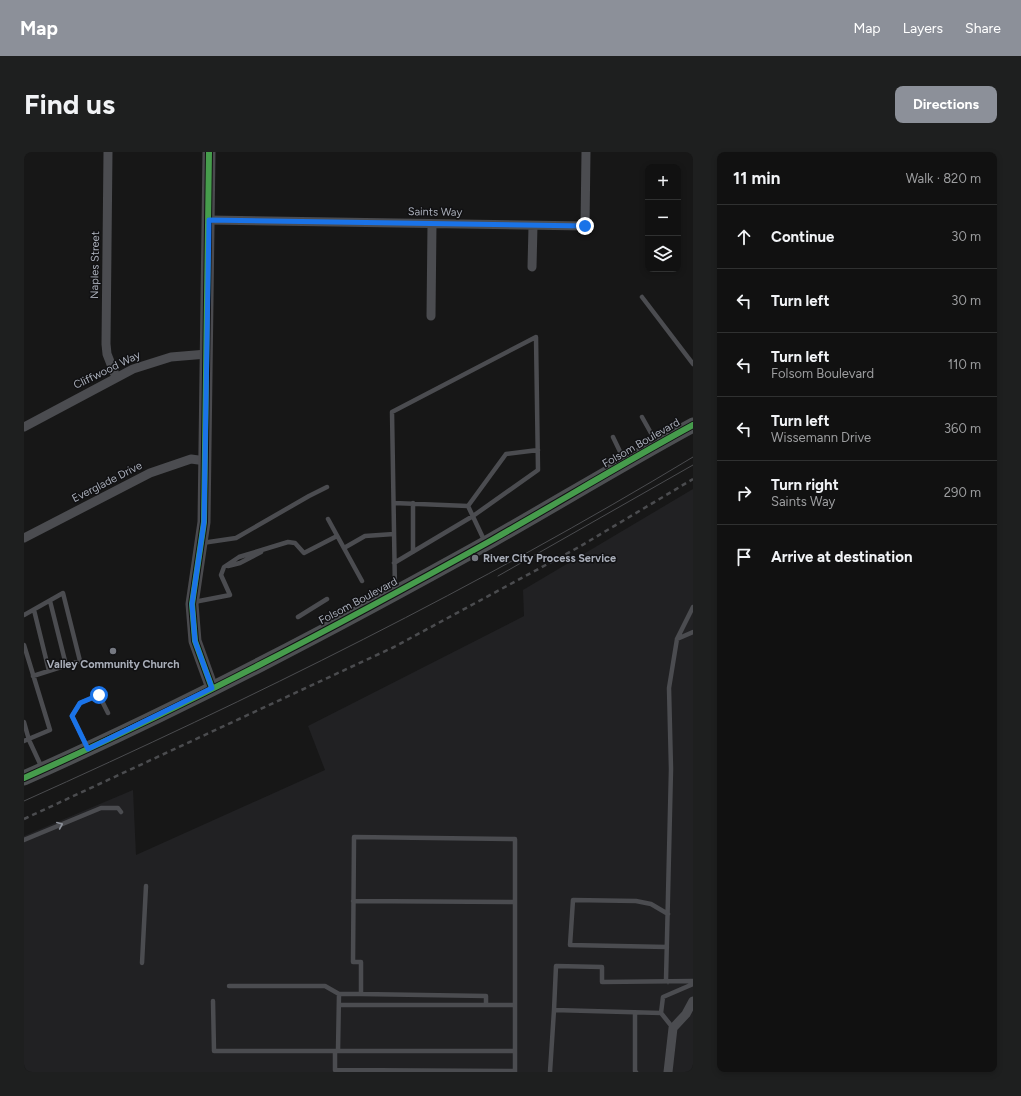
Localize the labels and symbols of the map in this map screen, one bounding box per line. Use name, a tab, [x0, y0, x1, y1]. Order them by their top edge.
street label: Saints Way	[408, 205, 463, 219]
route end	[576, 217, 594, 235]
street label: Naples Street	[88, 231, 102, 299]
street label: Cliffwood Way	[71, 348, 143, 392]
street label: Folsom Boulevard	[600, 416, 682, 470]
street label: Everglade Drive	[70, 459, 144, 505]
place label: River City Process Service	[483, 552, 616, 565]
marker: River City Process Service	[470, 553, 480, 563]
street label: Folsom Boulevard	[316, 575, 400, 627]
marker: Valley Community Church	[108, 646, 118, 656]
place label: Valley Community Church	[47, 658, 179, 671]
route start	[90, 686, 108, 704]
one-way arrow	[55, 822, 63, 830]

